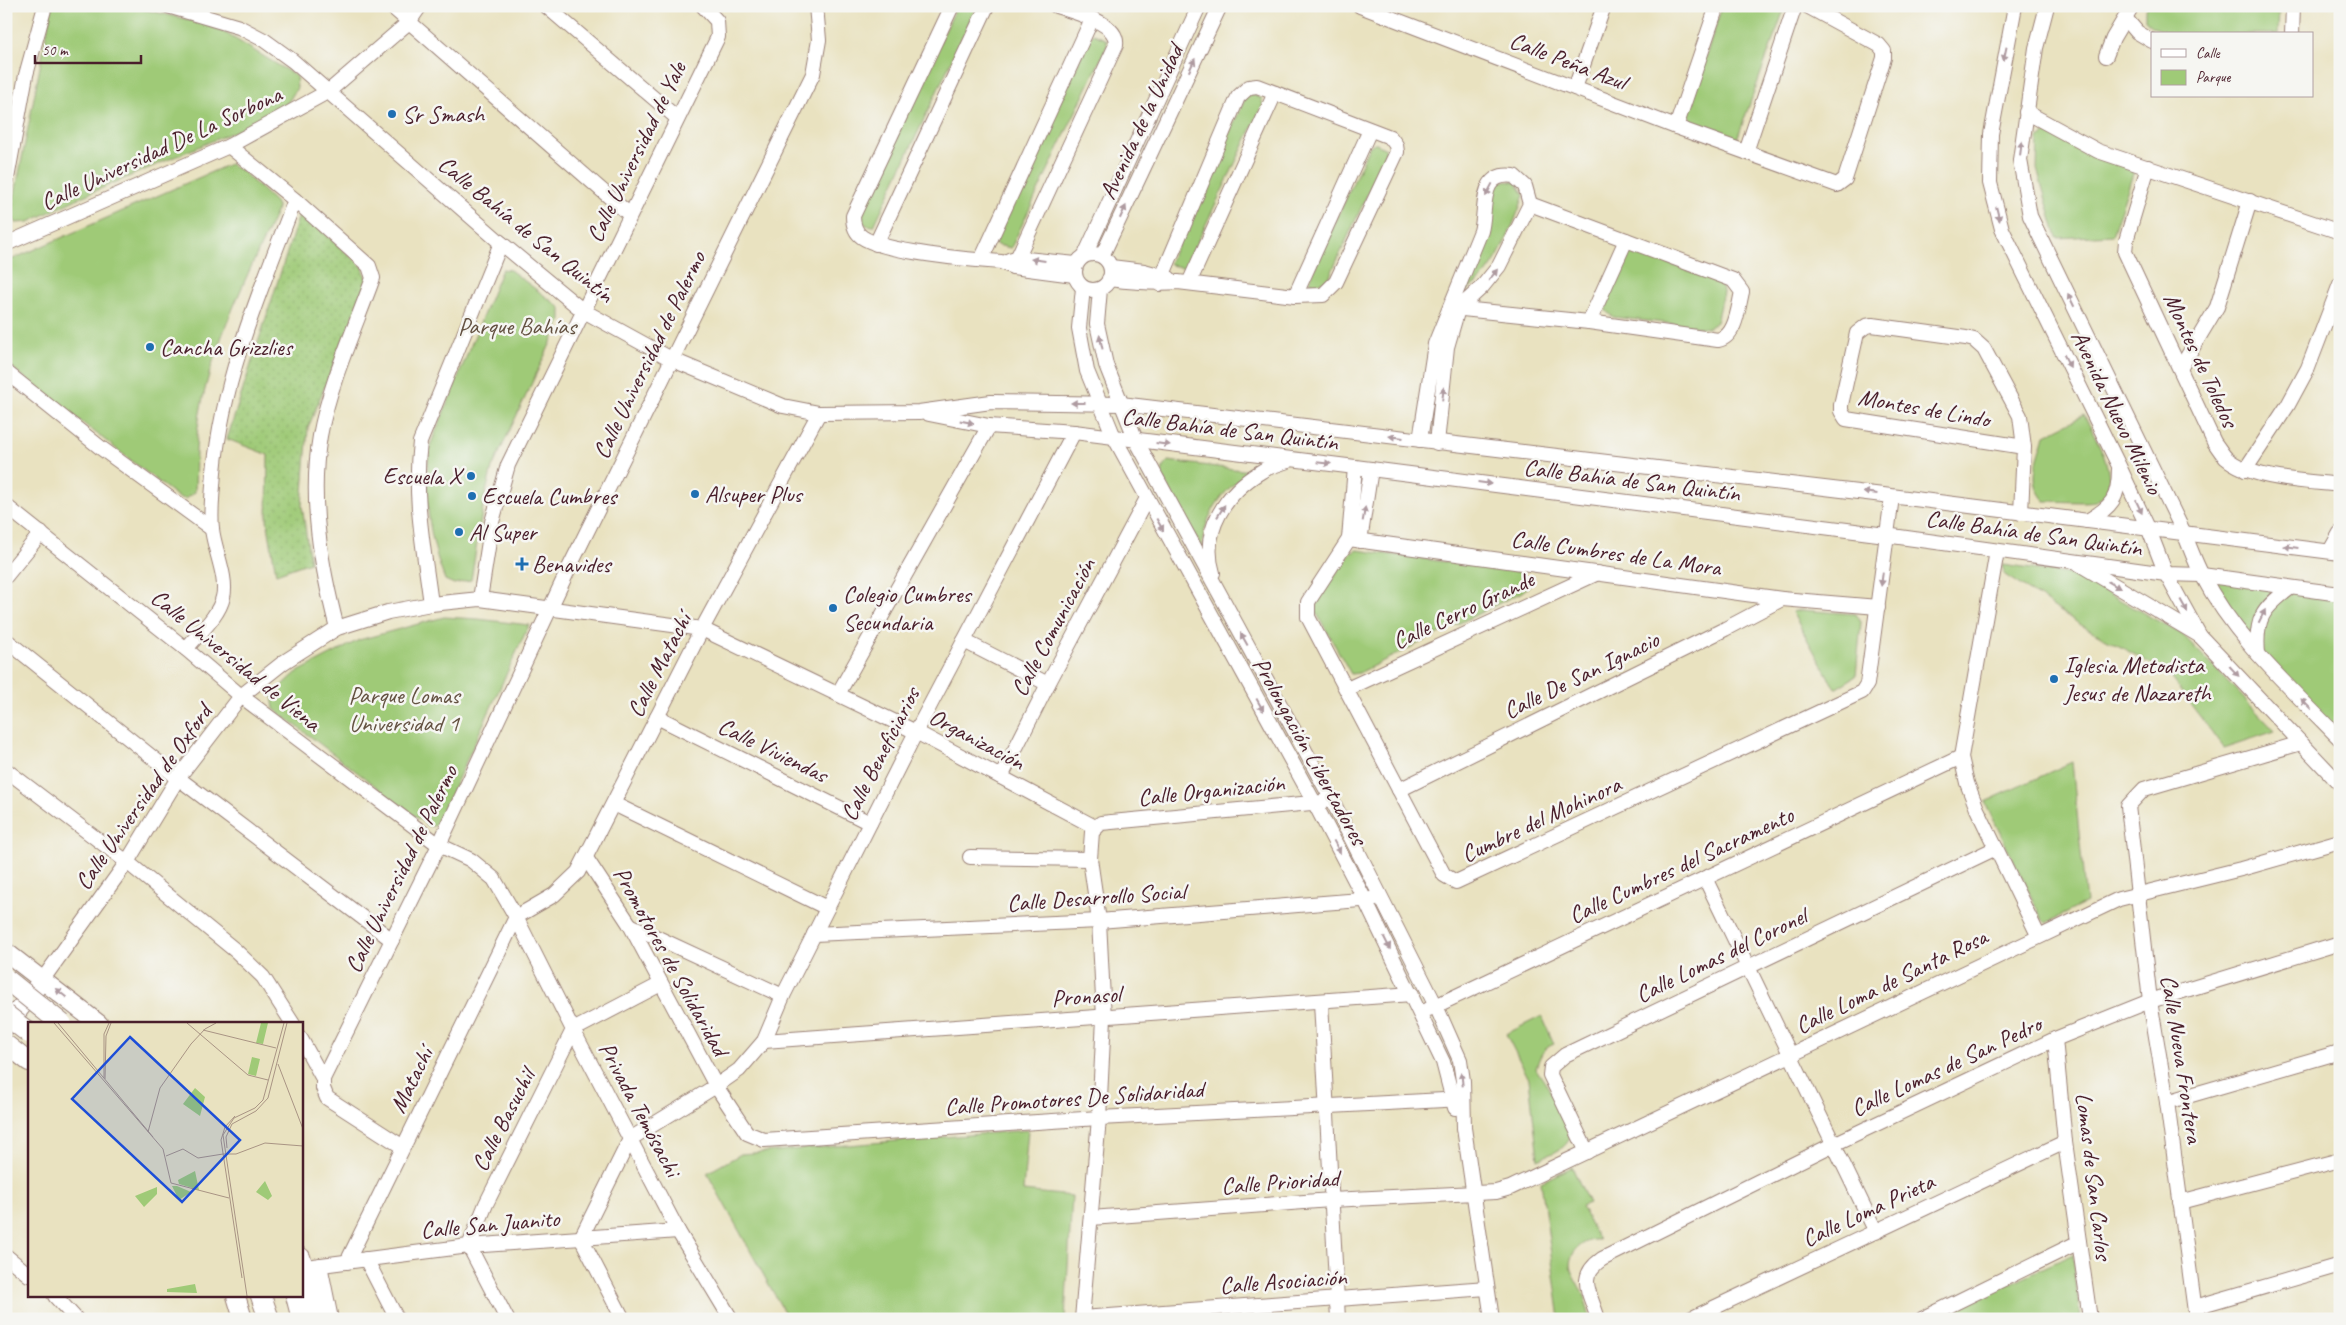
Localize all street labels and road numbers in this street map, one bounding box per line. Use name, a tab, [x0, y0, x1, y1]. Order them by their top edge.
street label: Calle Peña Azul	[1506, 25, 1634, 98]
street label: Avenida de la Unidad	[1092, 37, 1191, 204]
street label: Calle Universidad de Yale	[579, 55, 694, 247]
street label: Calle Universidad De La Sorbona	[36, 78, 287, 217]
street label: Calle Bahía de San Quintín	[432, 149, 621, 310]
street label: Calle Universidad de Palermo	[586, 245, 713, 464]
street label: Montes de Toledos	[2157, 288, 2246, 434]
street label: Avenida Nuevo Milenio	[2064, 325, 2170, 500]
street label: Montes de Lindo	[1856, 382, 1995, 435]
street label: Calle Bahía de San Quintín	[1120, 401, 1341, 457]
street label: Calle Bahía de San Quintín	[1522, 452, 1743, 508]
street label: Calle Bahía de San Quintín	[1924, 503, 2145, 563]
street label: Calle Cumbres de La Mora	[1509, 523, 1724, 583]
street label: Calle Comunicación	[1004, 552, 1103, 701]
street label: Calle Cerro Grande	[1387, 563, 1541, 656]
street label: Calle Universidad de Viena	[145, 582, 328, 739]
street label: Calle Matachí	[620, 604, 700, 722]
street label: Calle De San Ignacio	[1498, 624, 1665, 726]
street label: Prolongación Libertadores	[1246, 652, 1375, 853]
street label: Calle Beneficiarios	[834, 681, 927, 826]
street label: Calle Universidad de Oxford	[68, 696, 220, 895]
street label: Organización	[924, 701, 1031, 777]
street label: Calle Viviendas	[713, 711, 834, 790]
street label: Calle Universidad de Palermo	[338, 759, 465, 978]
street label: Calle Organización	[1136, 767, 1287, 813]
street label: Cumbre del Mohinora	[1456, 768, 1627, 869]
street label: Calle Cumbres del Sacramento	[1564, 799, 1800, 930]
street label: Promotores de Solidaridad	[607, 861, 737, 1064]
street label: Calle Desarrollo Social	[1006, 876, 1190, 918]
street label: Calle Lomas del Coronel	[1630, 899, 1815, 1009]
street label: Calle Loma de Santa Rosa	[1790, 921, 1994, 1041]
street label: Calle Nueva Frontera	[2154, 973, 2210, 1147]
street label: Pronasol	[1050, 978, 1126, 1013]
street label: Calle Lomas de San Pedro	[1846, 1008, 2048, 1123]
street label: Privada Temósachi	[592, 1037, 689, 1184]
street label: Matachí	[382, 1038, 442, 1118]
street label: Calle Basuchil	[465, 1060, 543, 1176]
street label: Calle Promotores De Solidaridad	[944, 1074, 1208, 1122]
street label: Lomas de San Carlos	[2069, 1091, 2119, 1264]
street label: Calle Prioridad	[1220, 1163, 1343, 1201]
street label: Calle Loma Prieta	[1797, 1166, 1940, 1254]
street label: Calle San Juanito	[419, 1203, 562, 1245]
street label: Calle Asociación	[1219, 1262, 1349, 1300]

